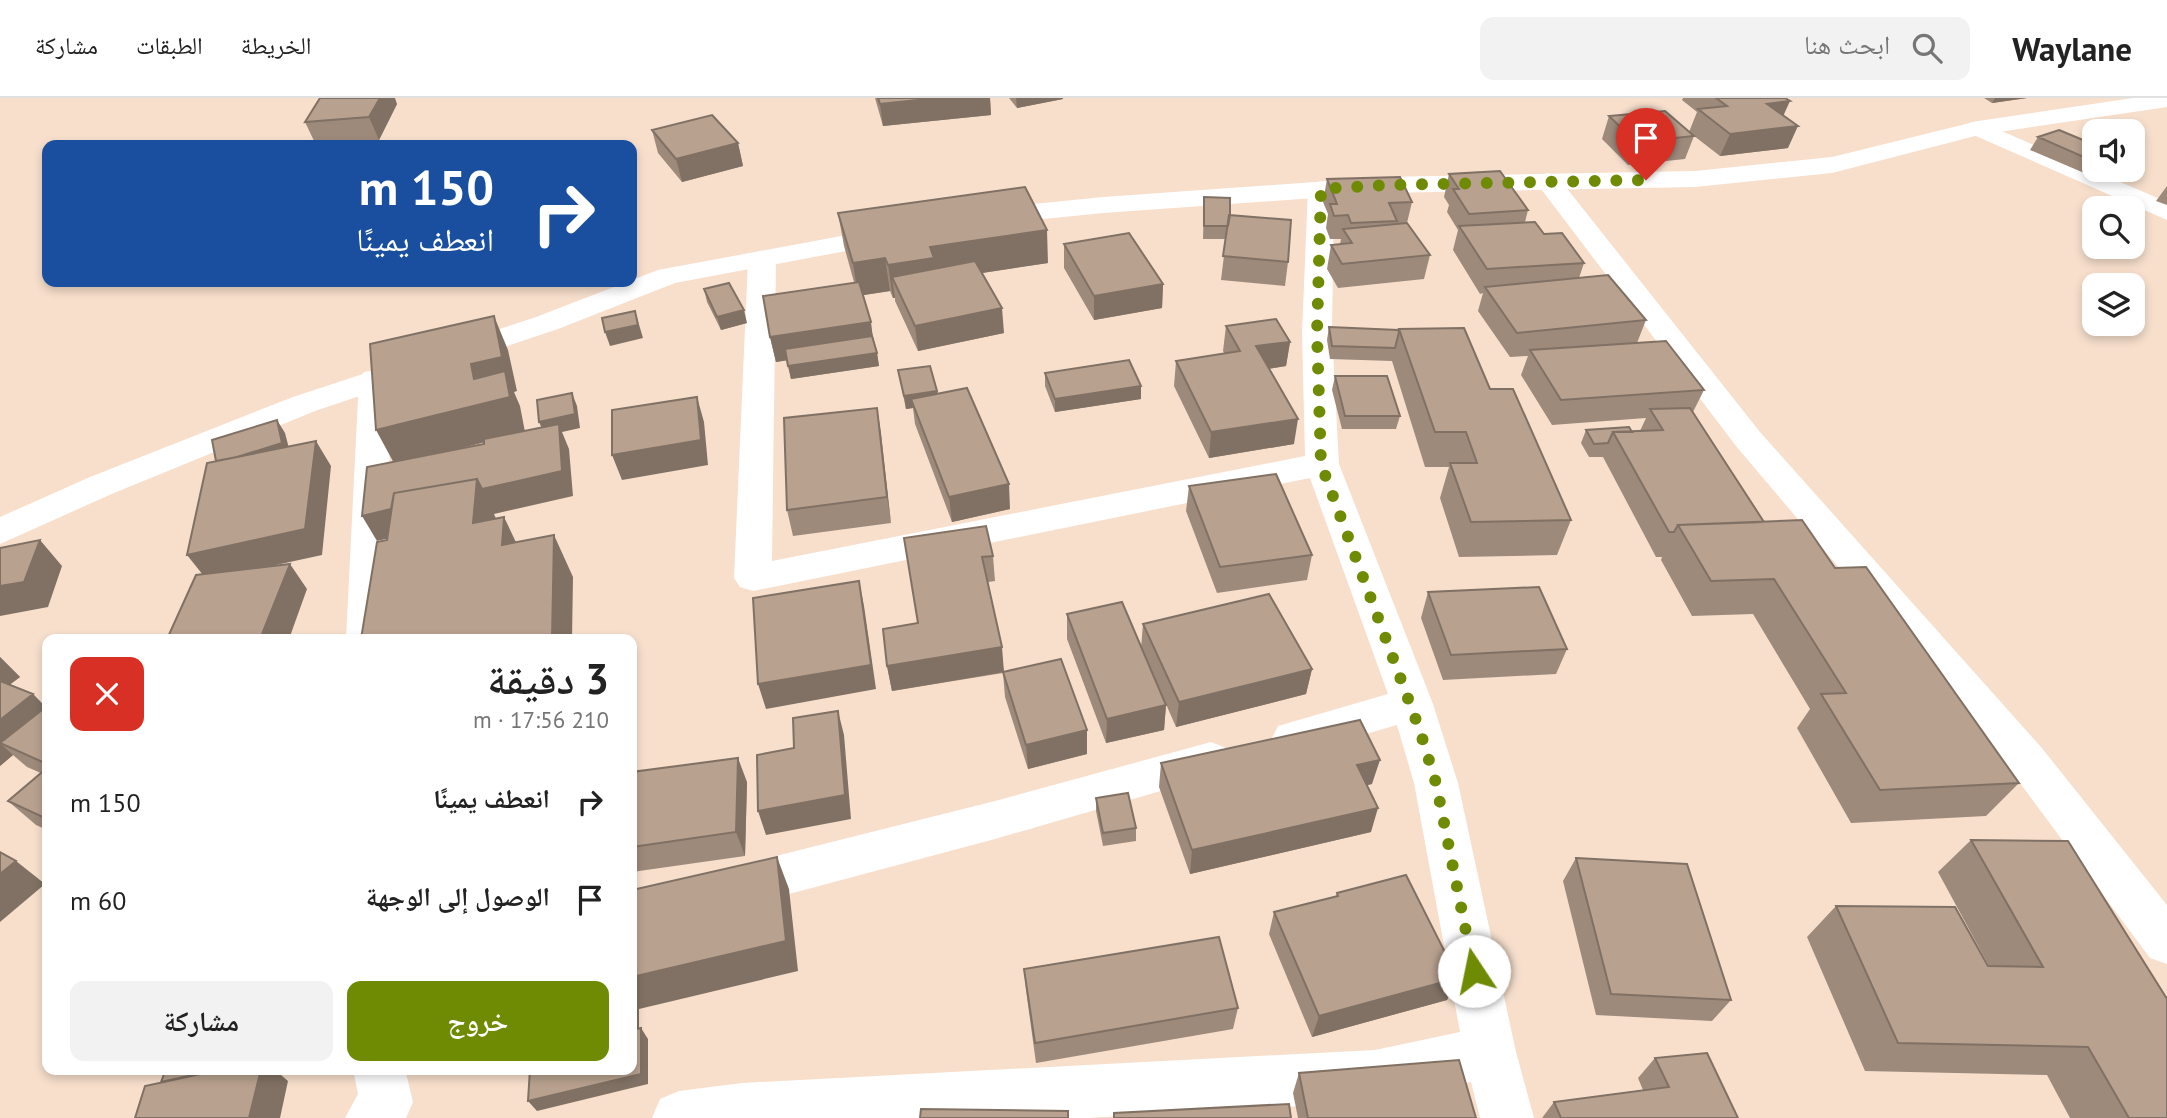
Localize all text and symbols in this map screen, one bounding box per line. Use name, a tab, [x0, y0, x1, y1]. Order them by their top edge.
search box	[1480, 17, 1970, 80]
text: Waylane	[2012, 27, 2132, 70]
text: ابحث هنا	[1804, 28, 1890, 61]
icon: search	[1908, 29, 1946, 67]
text: مشاركة	[35, 30, 98, 61]
text: الطبقات	[136, 30, 203, 61]
text: الخريطة	[241, 30, 311, 61]
pin	[1616, 108, 1676, 180]
icon: arrive	[1627, 119, 1665, 157]
map controls	[2082, 119, 2145, 336]
button: sound	[2082, 119, 2145, 182]
text: 150 m	[359, 155, 494, 219]
icon: right	[518, 168, 609, 259]
button: search	[2082, 196, 2145, 259]
text: انعطف يمينًا	[356, 218, 494, 260]
button: layers	[2082, 273, 2145, 336]
text: 3 دقيقة	[487, 651, 609, 706]
button: close	[70, 657, 144, 731]
text: 210 m · 17:56	[473, 705, 609, 734]
text: انعطف يمينًا	[433, 782, 550, 815]
icon: right	[571, 783, 609, 821]
text: 150 m	[70, 786, 141, 819]
text: الوصول إلى الوجهة	[366, 880, 550, 913]
icon: arrive	[571, 881, 609, 919]
text: 60 m	[70, 884, 126, 917]
position arrow	[1437, 934, 1511, 1008]
button: مشاركة	[70, 981, 333, 1061]
button: خروج	[347, 981, 609, 1061]

